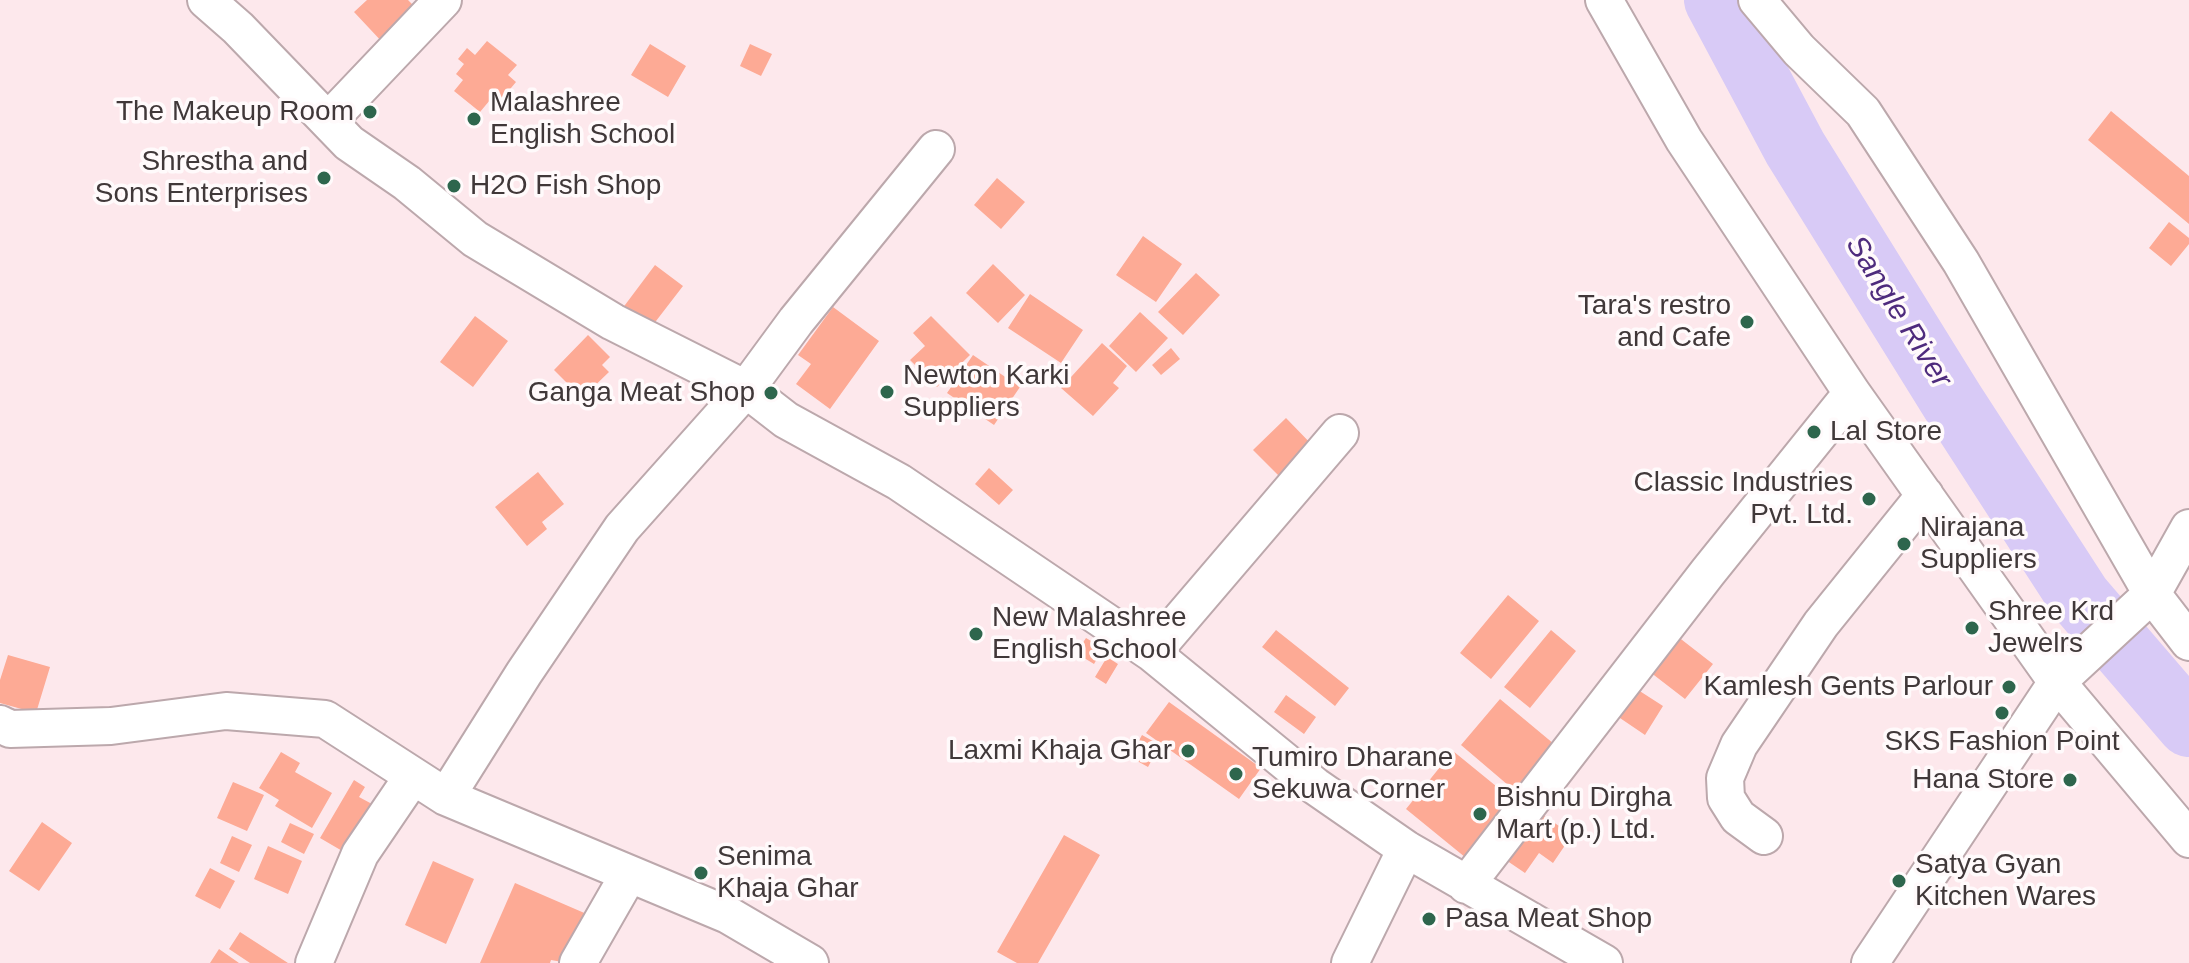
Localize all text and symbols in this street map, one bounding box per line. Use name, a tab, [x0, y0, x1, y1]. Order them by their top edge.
place label: Malashree English School	[490, 86, 675, 152]
place label: The Makeup Room	[116, 95, 354, 129]
marker: The Makeup Room	[361, 103, 379, 121]
marker: Malashree English School	[465, 110, 483, 128]
place label: Shrestha and Sons Enterprises	[95, 145, 308, 211]
marker: Shrestha and Sons Enterprises	[315, 169, 333, 187]
place label: H2O Fish Shop	[470, 169, 661, 203]
marker: H2O Fish Shop	[445, 177, 463, 195]
water label: Sangle River	[1837, 230, 1959, 394]
place label: Tara's restro and Cafe	[1578, 289, 1731, 355]
marker: Tara's restro and Cafe	[1738, 313, 1756, 331]
place label: Newton Karki Suppliers	[903, 359, 1070, 425]
place label: Ganga Meat Shop	[528, 376, 755, 410]
marker: Newton Karki Suppliers	[878, 383, 896, 401]
marker: Ganga Meat Shop	[762, 384, 780, 402]
place label: Lal Store	[1830, 415, 1942, 449]
marker: Lal Store	[1805, 423, 1823, 441]
place label: Classic Industries Pvt. Ltd.	[1634, 466, 1853, 532]
marker: Classic Industries Pvt. Ltd.	[1860, 490, 1878, 508]
place label: Nirajana Suppliers	[1920, 511, 2037, 577]
marker: Nirajana Suppliers	[1895, 535, 1913, 553]
place label: Shree Krd Jewelrs	[1988, 595, 2114, 661]
place label: New Malashree English School	[992, 601, 1187, 667]
marker: Shree Krd Jewelrs	[1963, 619, 1981, 637]
marker: New Malashree English School	[967, 625, 985, 643]
place label: Kamlesh Gents Parlour	[1704, 670, 1993, 704]
marker: Kamlesh Gents Parlour	[2000, 678, 2018, 696]
marker: SKS Fashion Point	[1993, 704, 2011, 722]
place label: SKS Fashion Point	[1884, 725, 2120, 759]
place label: Laxmi Khaja Ghar	[948, 734, 1172, 768]
place label: Tumiro Dharane Sekuwa Corner	[1252, 741, 1453, 807]
marker: Laxmi Khaja Ghar	[1179, 742, 1197, 760]
place label: Hana Store	[1912, 763, 2054, 797]
marker: Tumiro Dharane Sekuwa Corner	[1227, 765, 1245, 783]
marker: Hana Store	[2061, 771, 2079, 789]
place label: Bishnu Dirgha Mart (p.) Ltd.	[1496, 781, 1672, 847]
marker: Bishnu Dirgha Mart (p.) Ltd.	[1471, 805, 1489, 823]
place label: Senima Khaja Ghar	[717, 840, 859, 906]
place label: Satya Gyan Kitchen Wares	[1915, 848, 2096, 914]
marker: Senima Khaja Ghar	[692, 864, 710, 882]
marker: Satya Gyan Kitchen Wares	[1890, 872, 1908, 890]
place label: Pasa Meat Shop	[1445, 902, 1652, 936]
marker: Pasa Meat Shop	[1420, 910, 1438, 928]

